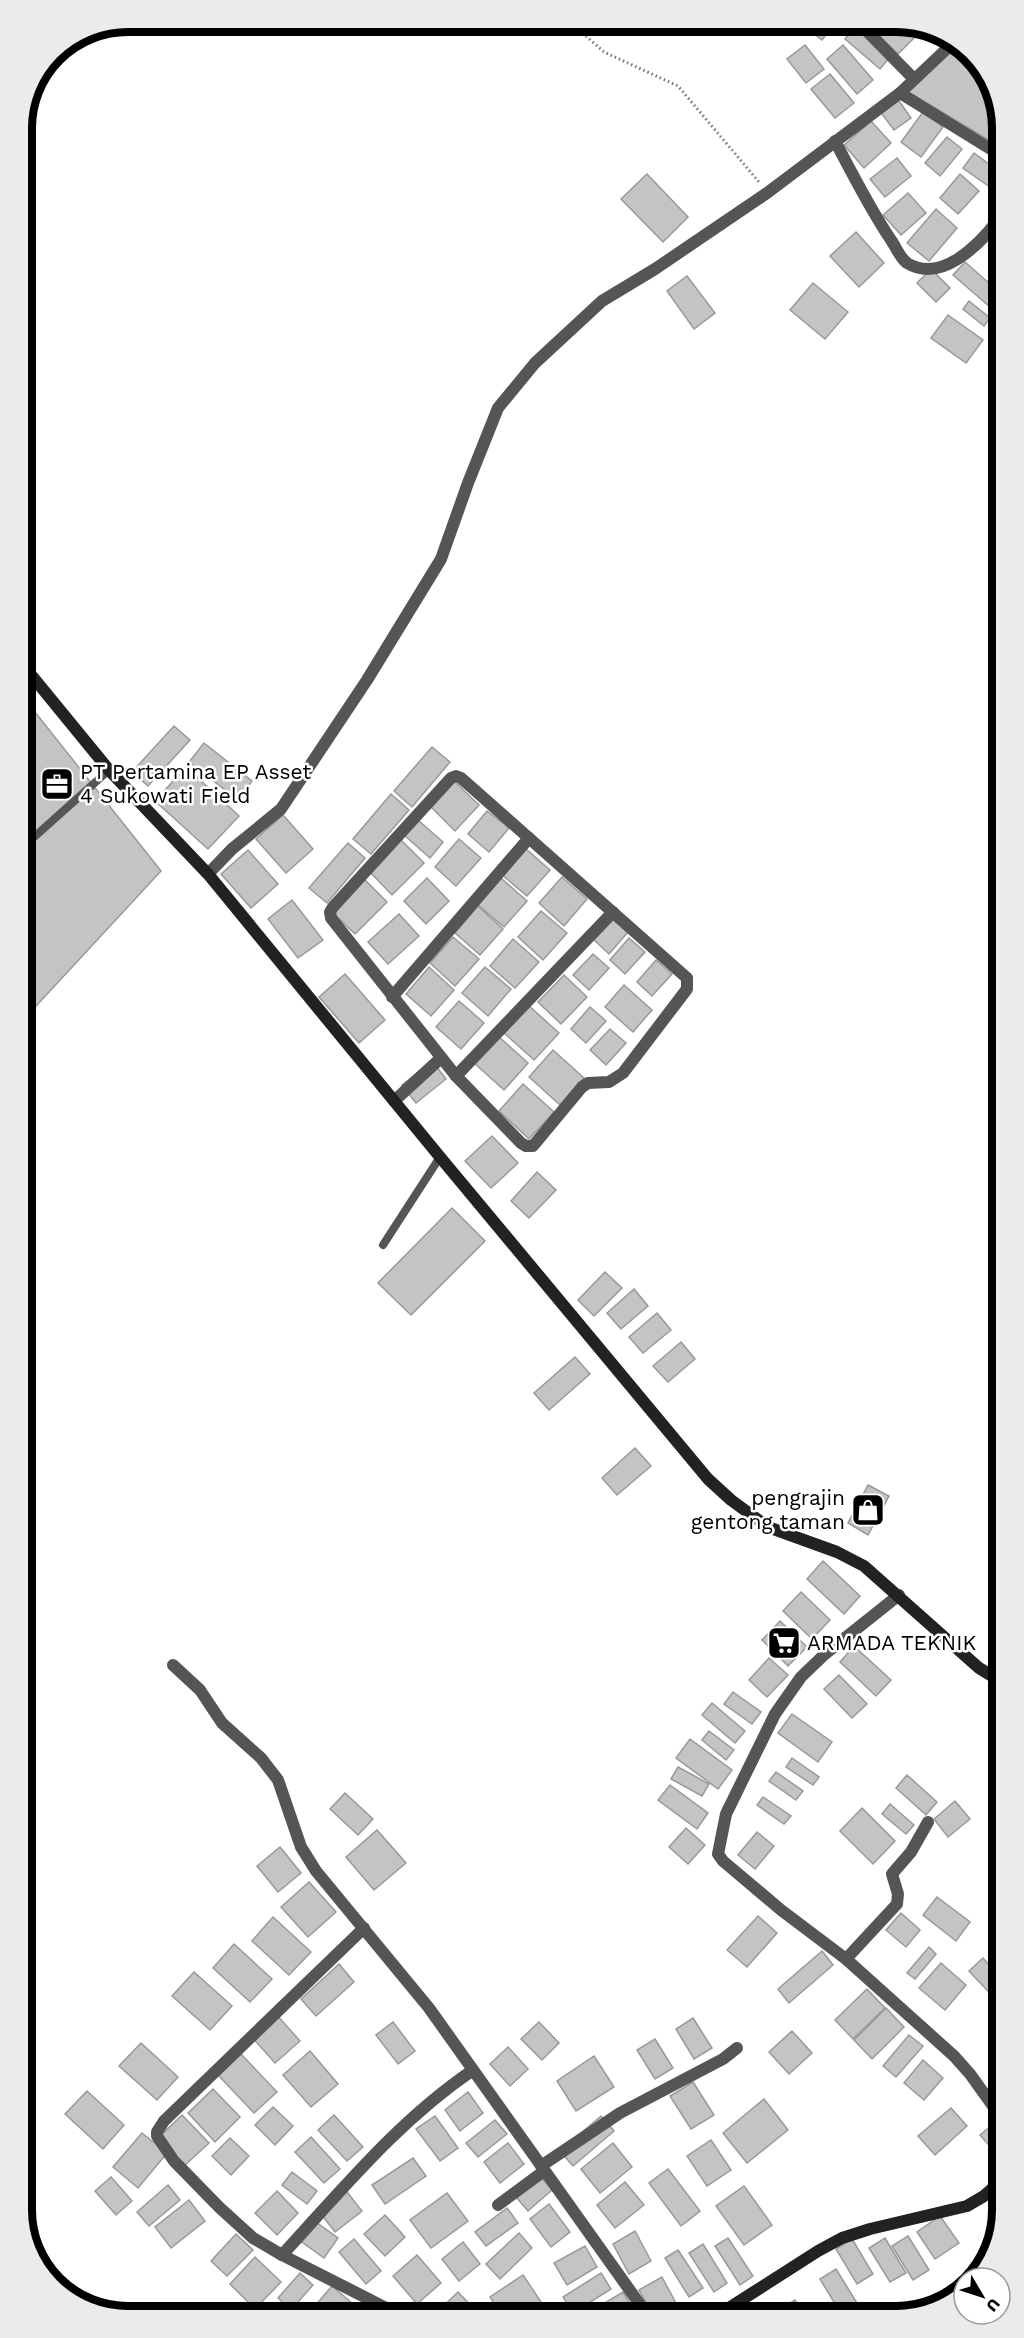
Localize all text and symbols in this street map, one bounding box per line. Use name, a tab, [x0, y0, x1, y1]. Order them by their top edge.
place label: PT Pertamina EP Asset 4 Sukowati Field	[80, 759, 311, 808]
office icon: PT Pertamina EP Asset 4 Sukowati Field	[39, 766, 75, 802]
place label: pengrajin gentong taman	[691, 1485, 845, 1534]
shop icon: pengrajin gentong taman	[850, 1492, 886, 1528]
supermarket icon: ARMADA TEKNIK	[766, 1625, 802, 1661]
place label: ARMADA TEKNIK	[807, 1630, 976, 1655]
north arrow	[952, 2266, 1012, 2326]
text: U	[982, 2295, 1004, 2316]

